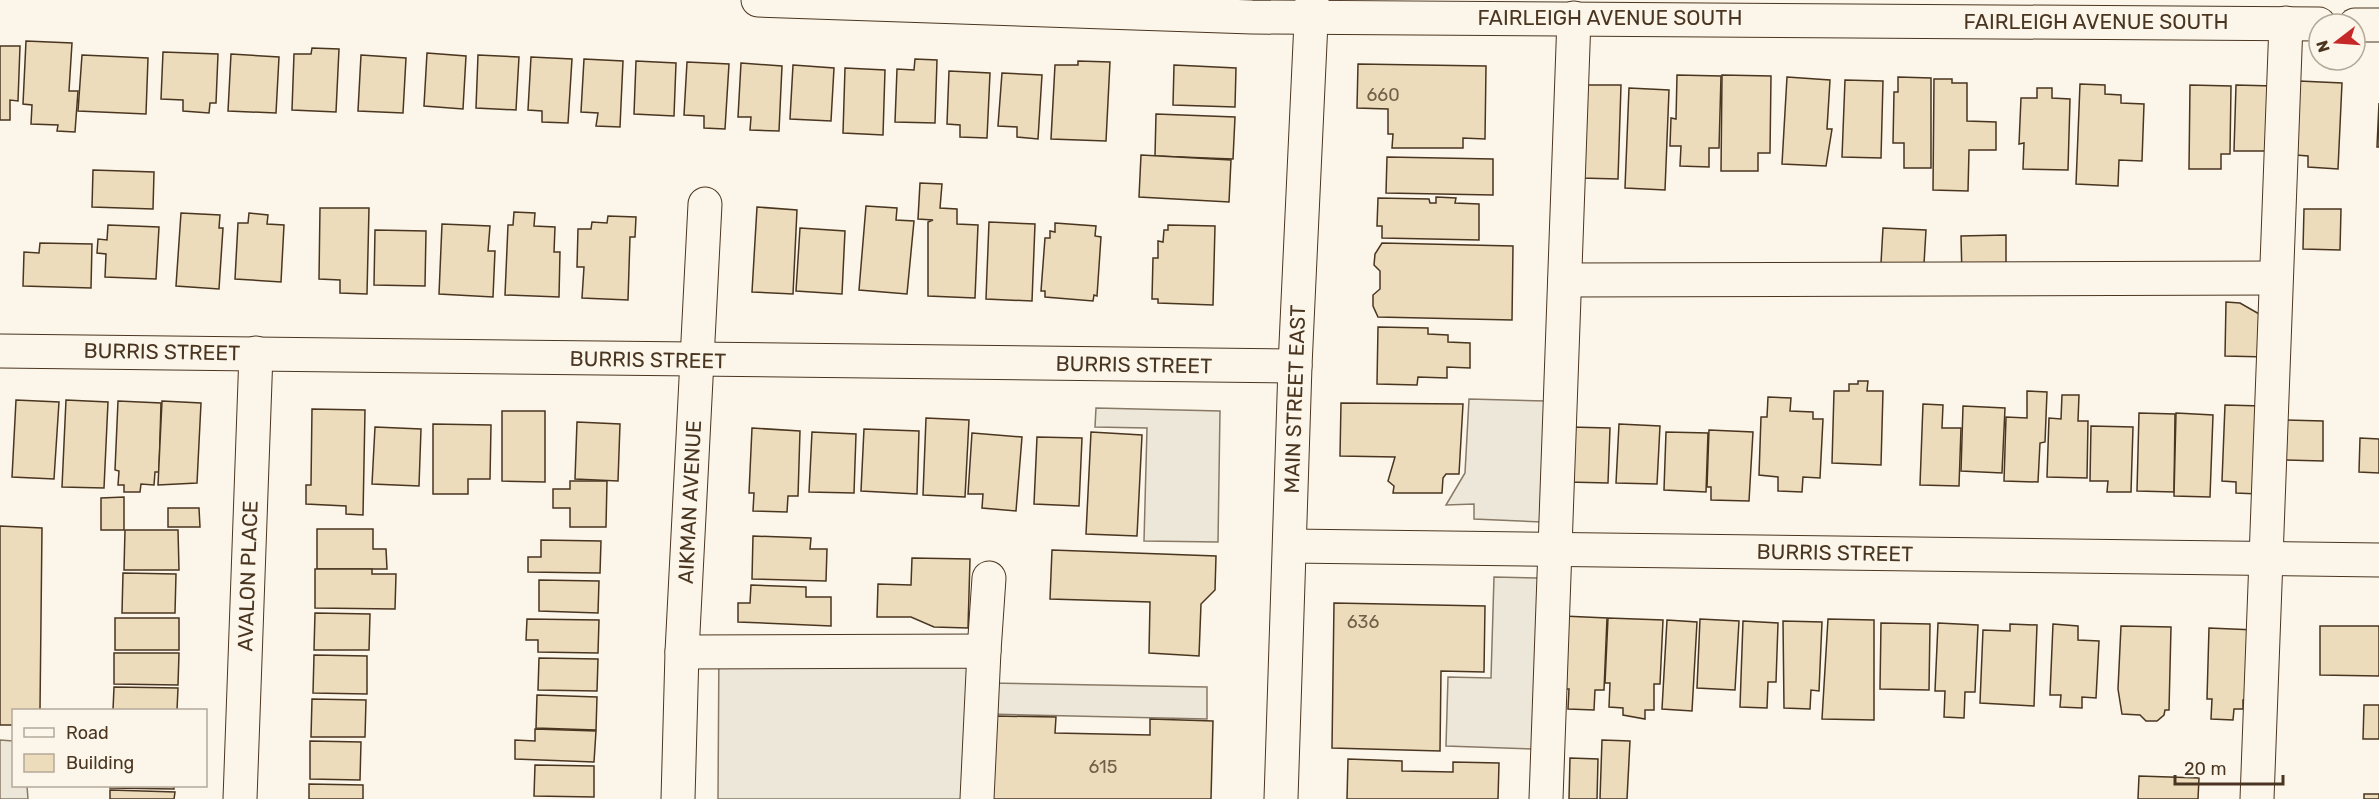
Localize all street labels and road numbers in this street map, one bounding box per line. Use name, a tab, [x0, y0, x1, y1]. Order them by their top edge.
street label: FAIRLEIGH AVENUE SOUTH	[1478, 5, 1742, 30]
street label: FAIRLEIGH AVENUE SOUTH	[1964, 9, 2228, 34]
street label: MAIN STREET EAST	[1279, 304, 1310, 494]
street label: BURRIS STREET	[83, 338, 241, 365]
street label: BURRIS STREET	[569, 346, 727, 373]
street label: BURRIS STREET	[1055, 351, 1213, 378]
street label: AIKMAN AVENUE	[673, 419, 706, 584]
street label: AVALON PLACE	[232, 500, 263, 652]
street label: BURRIS STREET	[1756, 539, 1914, 566]

